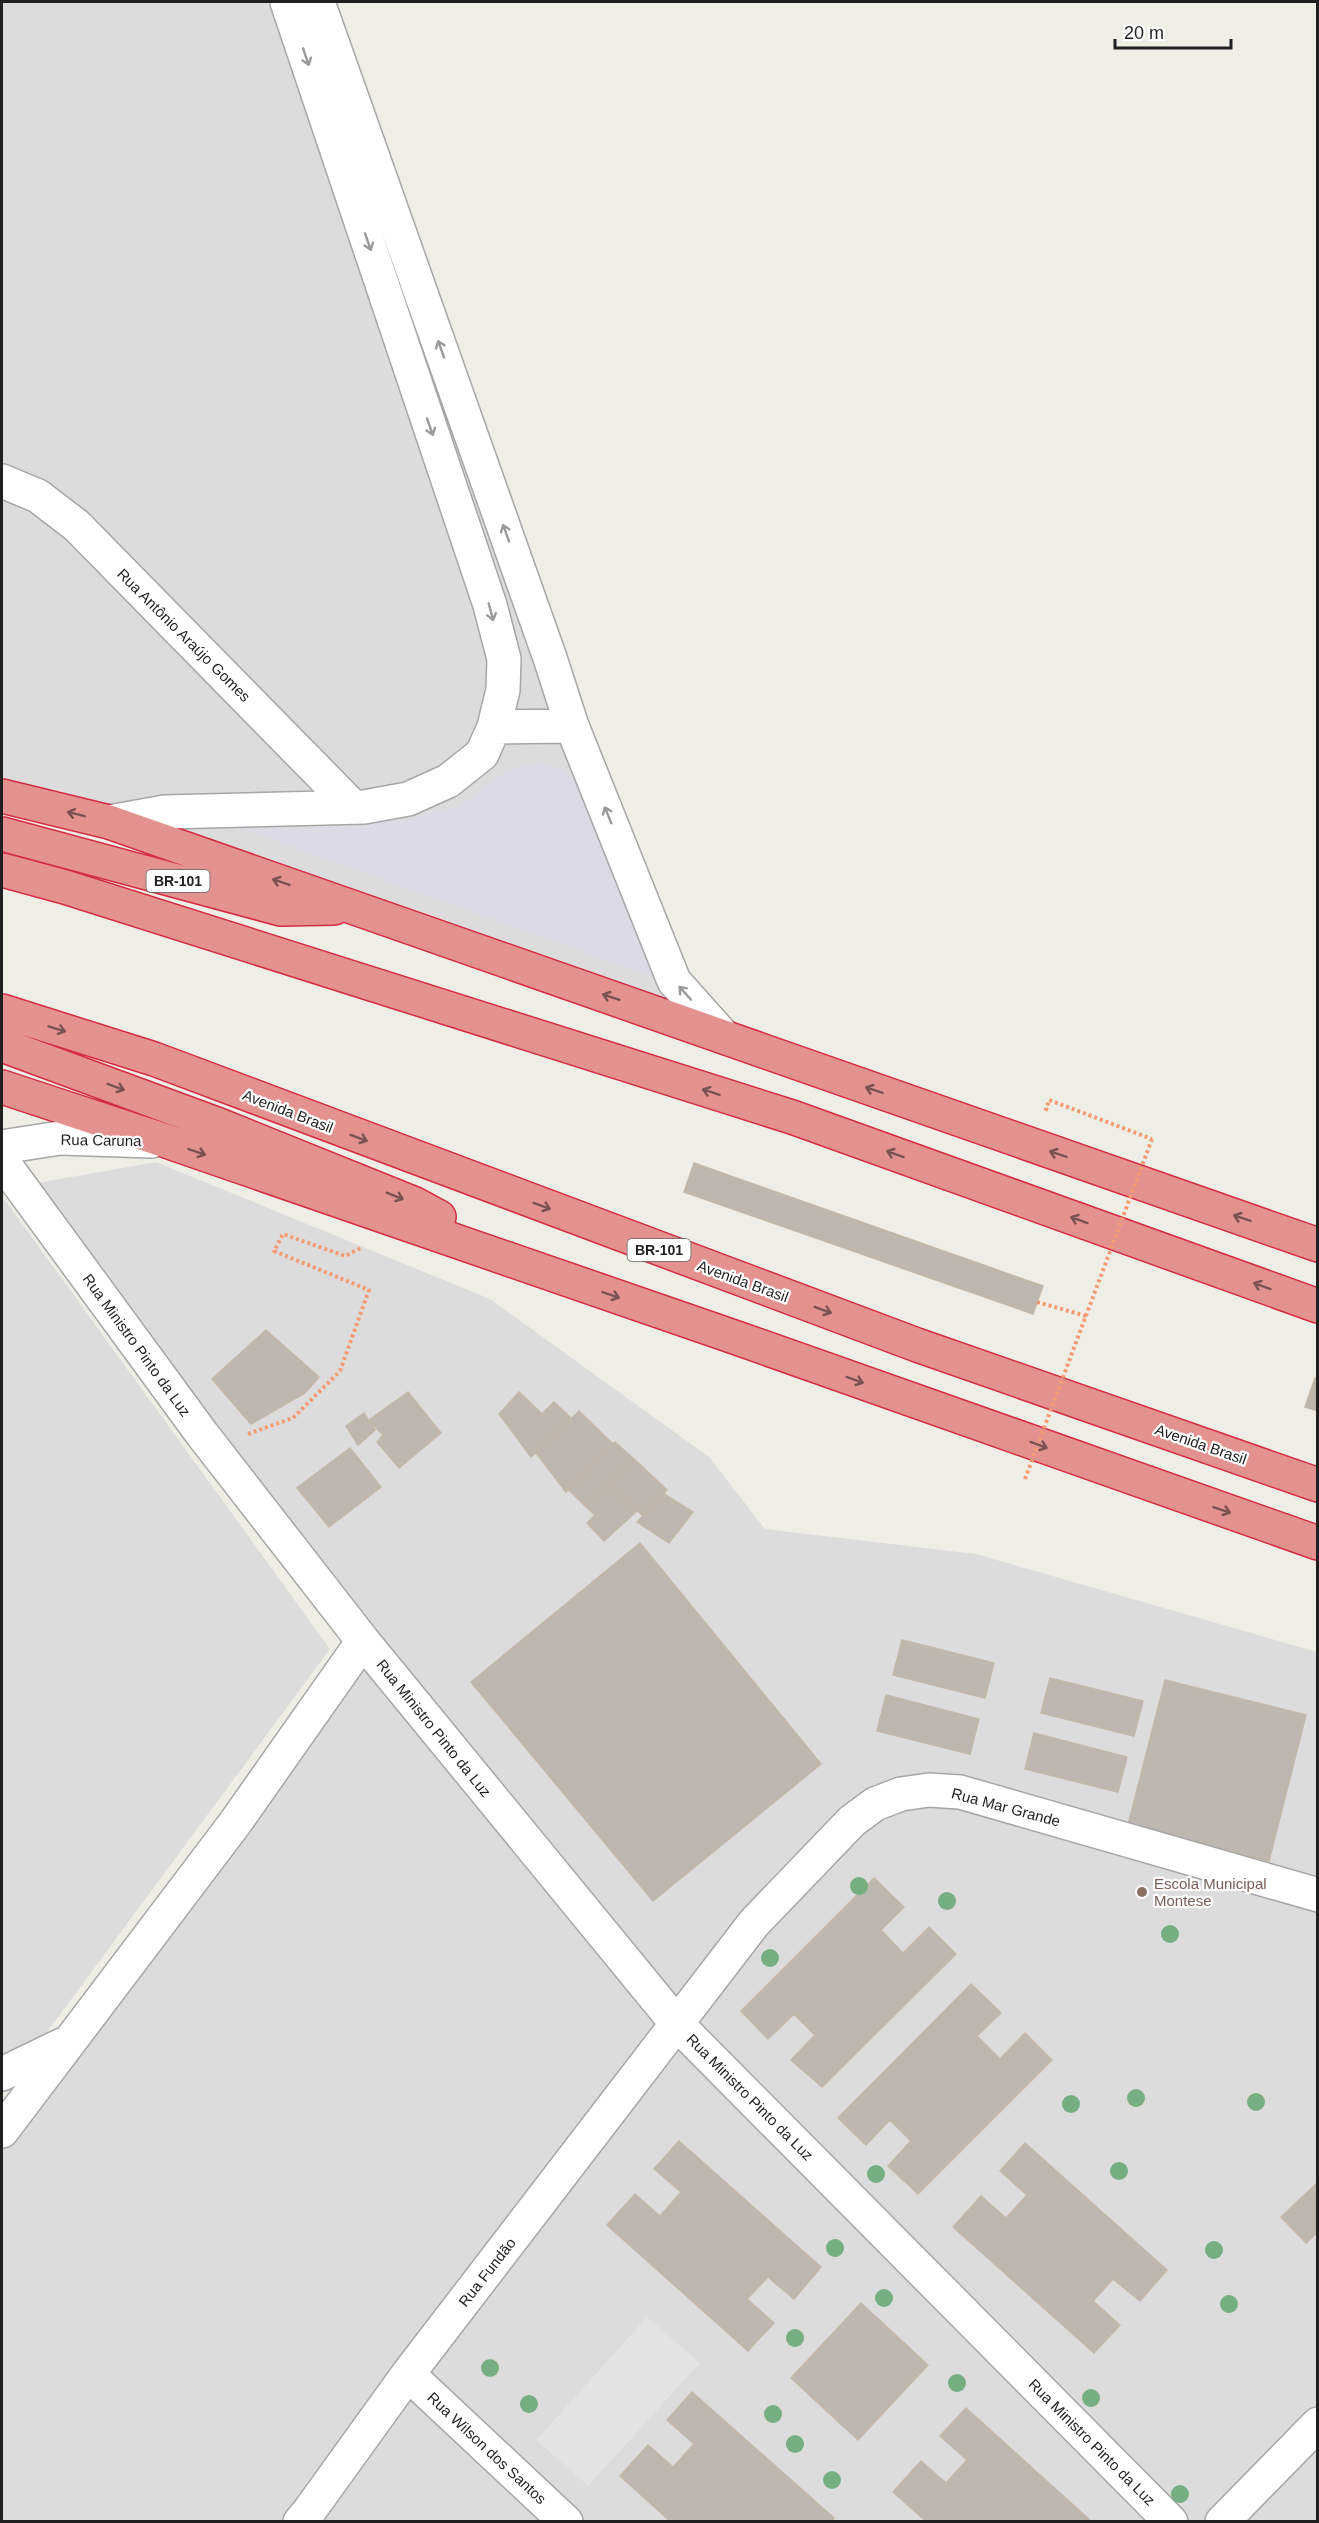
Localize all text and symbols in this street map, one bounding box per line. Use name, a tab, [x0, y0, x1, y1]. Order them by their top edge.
scale bar	[1115, 12, 1230, 50]
text: 20 m	[1124, 23, 1164, 43]
one-way arrow	[301, 47, 312, 66]
one-way arrow	[363, 232, 374, 251]
one-way arrow	[434, 341, 445, 359]
one-way arrow	[425, 417, 436, 436]
one-way arrow	[499, 524, 510, 543]
street label: Rua Antônio Araújo Gomes	[114, 565, 254, 705]
one-way arrow	[486, 602, 498, 621]
one-way arrow	[601, 807, 612, 825]
one-way arrow	[67, 808, 86, 820]
road number: BR-101	[146, 870, 210, 892]
one-way arrow	[273, 875, 291, 886]
one-way arrow	[678, 986, 692, 1001]
one-way arrow	[602, 991, 621, 1002]
one-way arrow	[47, 1024, 66, 1035]
one-way arrow	[106, 1082, 124, 1093]
one-way arrow	[865, 1083, 884, 1094]
one-way arrow	[702, 1085, 721, 1096]
street label: Avenida Brasil	[240, 1086, 336, 1136]
street label: Rua Caruna	[60, 1131, 142, 1149]
one-way arrow	[349, 1133, 368, 1144]
one-way arrow	[187, 1147, 205, 1158]
one-way arrow	[886, 1148, 905, 1159]
one-way arrow	[1049, 1148, 1068, 1159]
one-way arrow	[385, 1191, 403, 1202]
one-way arrow	[532, 1201, 551, 1212]
one-way arrow	[1234, 1212, 1252, 1223]
one-way arrow	[1070, 1213, 1089, 1224]
road number: BR-101	[628, 1239, 690, 1261]
street label: Avenida Brasil	[695, 1257, 791, 1305]
street label: Rua Ministro Pinto da Luz	[80, 1271, 194, 1419]
one-way arrow	[1254, 1279, 1272, 1290]
one-way arrow	[601, 1290, 620, 1301]
one-way arrow	[813, 1306, 832, 1317]
one-way arrow	[845, 1375, 864, 1386]
street label: Avenida Brasil	[1153, 1420, 1249, 1468]
one-way arrow	[1029, 1440, 1047, 1451]
one-way arrow	[1213, 1505, 1231, 1516]
street label: Rua Ministro Pinto da Luz	[373, 1656, 495, 1800]
street label: Rua Mar Grande	[950, 1784, 1062, 1830]
place label: Escola Municipal Montese	[1154, 1875, 1267, 1909]
marker: Escola Municipal Montese	[1135, 1885, 1149, 1899]
street label: Rua Ministro Pinto da Luz	[683, 2030, 817, 2164]
street label: Rua Fundão	[455, 2234, 519, 2310]
street label: Rua Ministro Pinto da Luz	[1025, 2375, 1159, 2509]
street label: Rua Wilson dos Santos	[424, 2389, 550, 2507]

